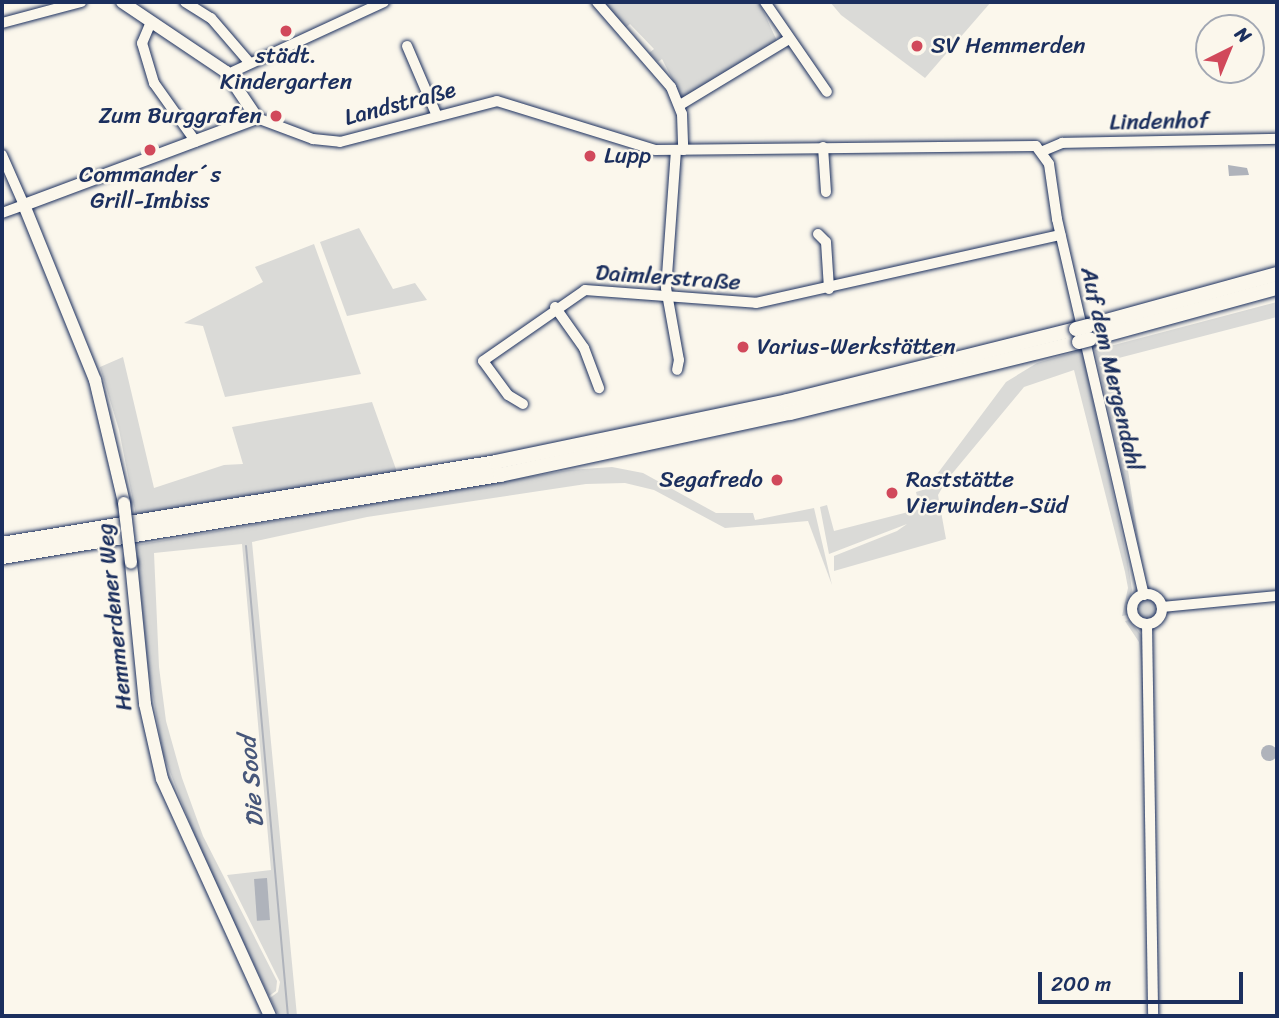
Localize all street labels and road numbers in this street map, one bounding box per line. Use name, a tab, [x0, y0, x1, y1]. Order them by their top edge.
street label: Landstraße	[341, 76, 459, 132]
street label: Lindenhof	[1109, 107, 1209, 137]
street label: Daimlerstraße	[594, 259, 742, 297]
street label: Auf dem Mergendahl	[1074, 264, 1148, 474]
street label: Hemmerdener Weg	[91, 522, 139, 712]

